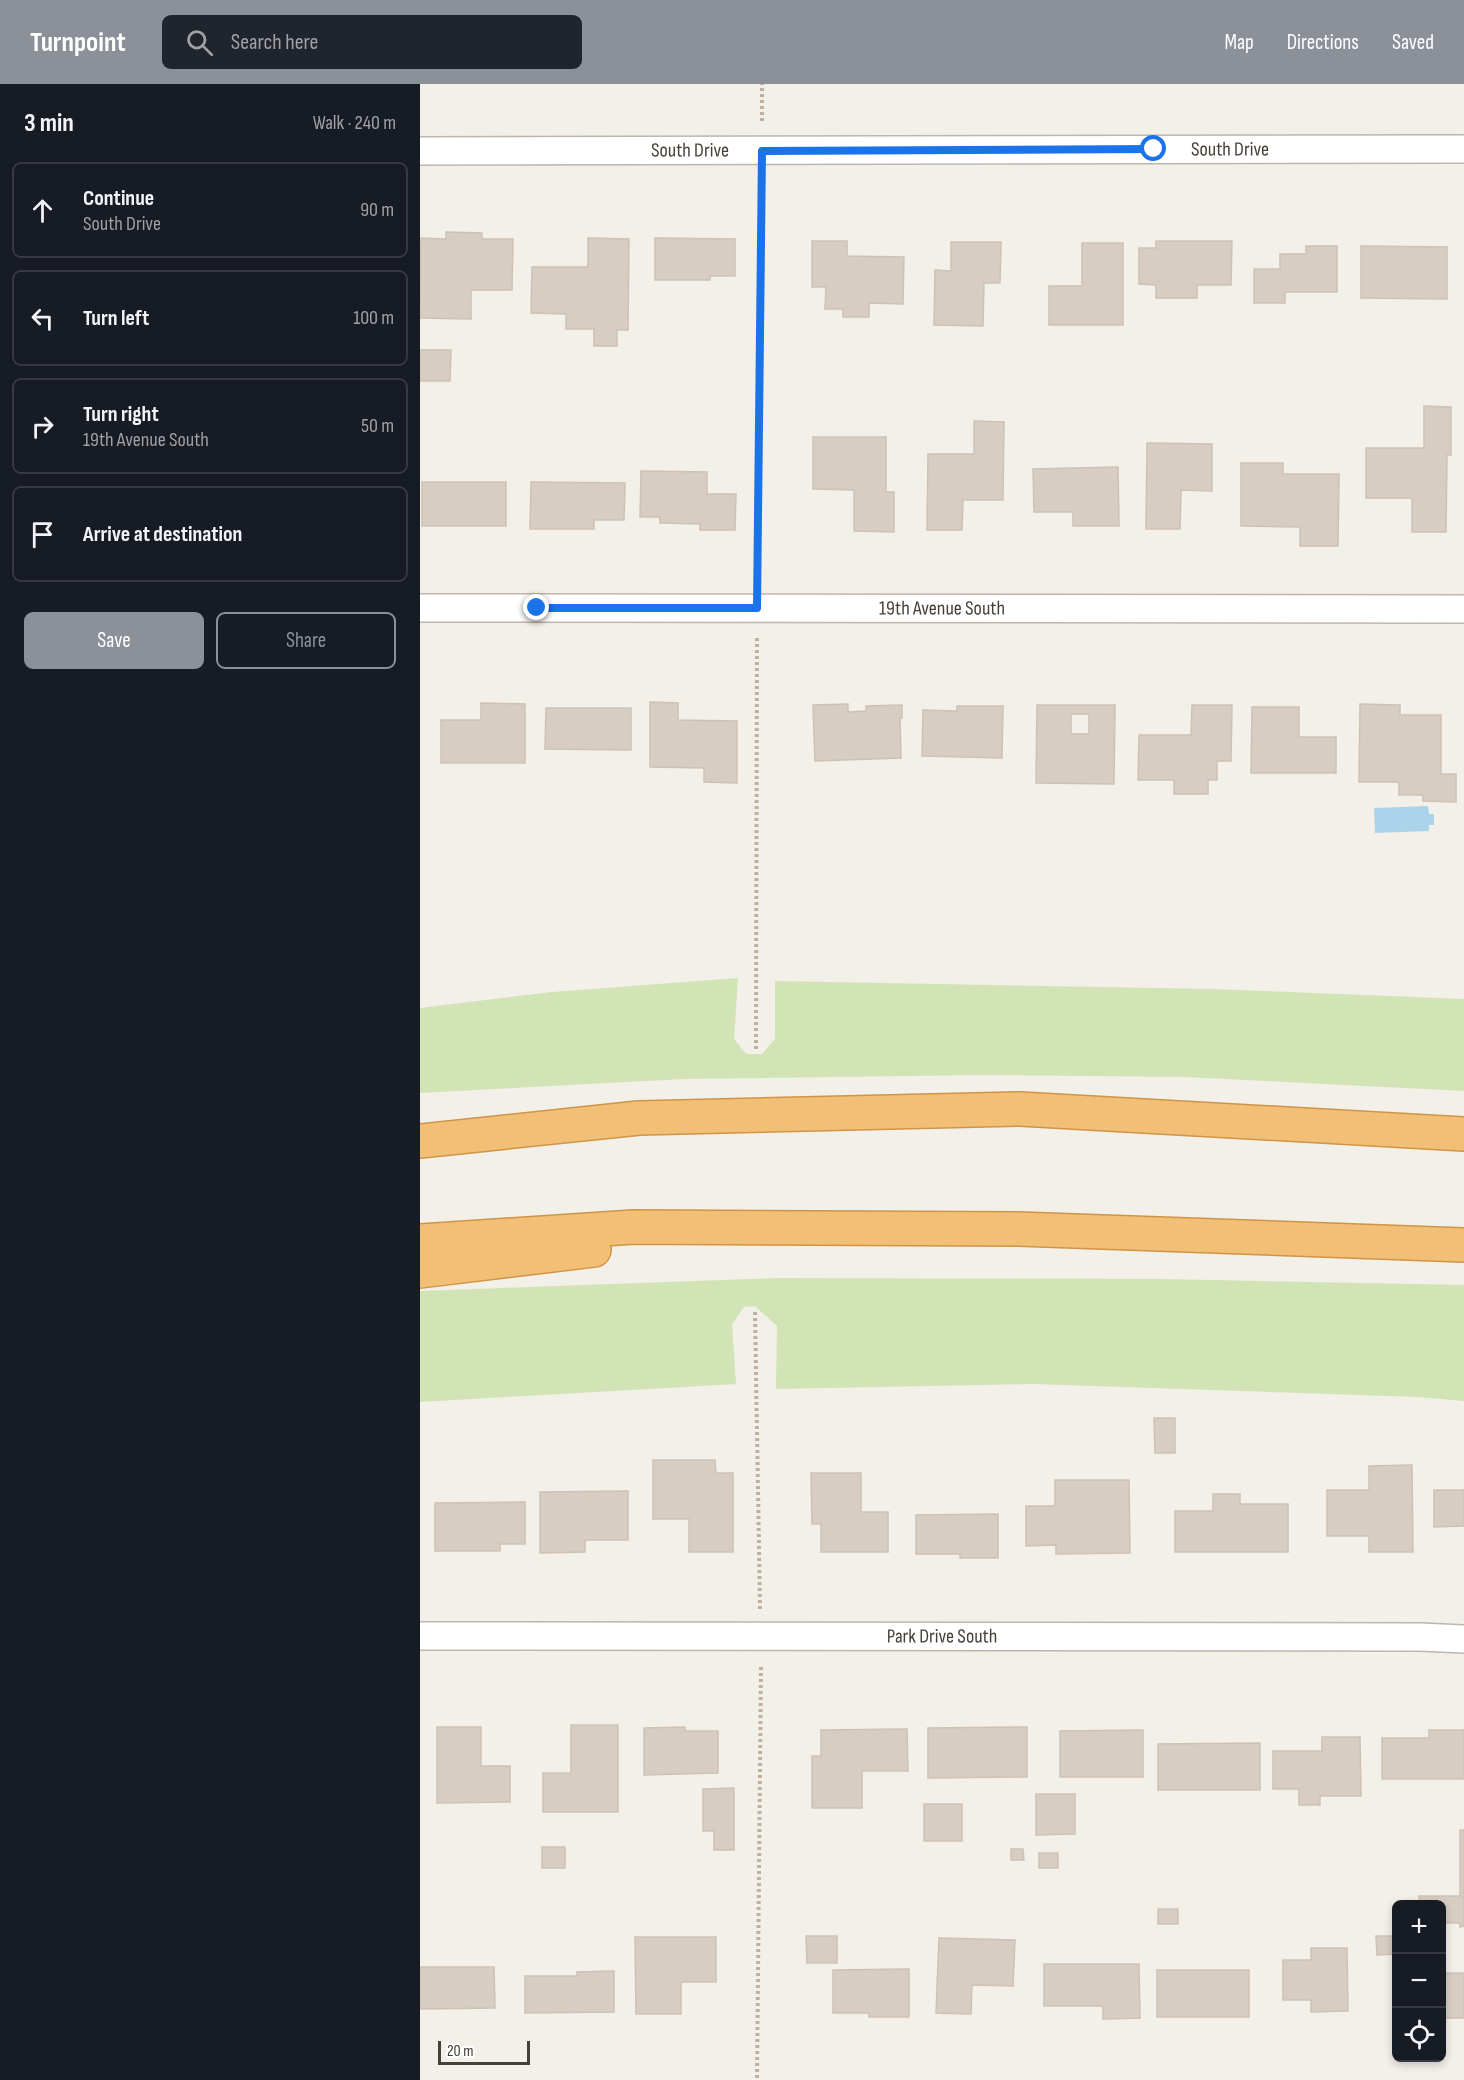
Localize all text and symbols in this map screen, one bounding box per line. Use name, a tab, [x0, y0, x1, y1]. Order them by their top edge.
search box	[162, 15, 582, 69]
text: Turnpoint	[30, 26, 126, 59]
icon: search	[183, 26, 216, 59]
text: Search here	[231, 29, 318, 56]
text: Map	[1224, 30, 1254, 55]
text: Directions	[1287, 30, 1359, 55]
text: Saved	[1392, 30, 1434, 55]
text: 3 min	[24, 108, 74, 139]
text: Walk · 240 m	[313, 111, 396, 135]
route start	[1140, 135, 1166, 161]
street label: South Drive	[1191, 137, 1269, 162]
street label: South Drive	[651, 138, 729, 163]
text: Continue	[83, 185, 154, 212]
icon: ahead	[26, 194, 59, 227]
text: 90 m	[360, 198, 394, 222]
text: South Drive	[83, 212, 161, 236]
icon: left	[26, 302, 59, 335]
text: Turn left	[83, 305, 149, 332]
text: 100 m	[353, 306, 394, 330]
text: Turn right	[83, 401, 159, 428]
icon: right	[26, 410, 59, 443]
text: 50 m	[361, 414, 394, 438]
text: 19th Avenue South	[83, 428, 209, 452]
icon: arrive	[26, 518, 59, 551]
text: Arrive at destination	[83, 521, 242, 548]
route end	[523, 594, 549, 620]
street label: 19th Avenue South	[879, 596, 1005, 621]
button: Save	[24, 612, 204, 669]
button: Share	[216, 612, 396, 669]
street label: Park Drive South	[887, 1624, 997, 1649]
map controls	[1392, 1900, 1446, 2062]
button: +	[1392, 1900, 1446, 1954]
button: −	[1392, 1954, 1446, 2008]
button: locate	[1392, 2008, 1446, 2062]
scale bar	[438, 2038, 530, 2066]
text: 20 m	[447, 2042, 474, 2061]

